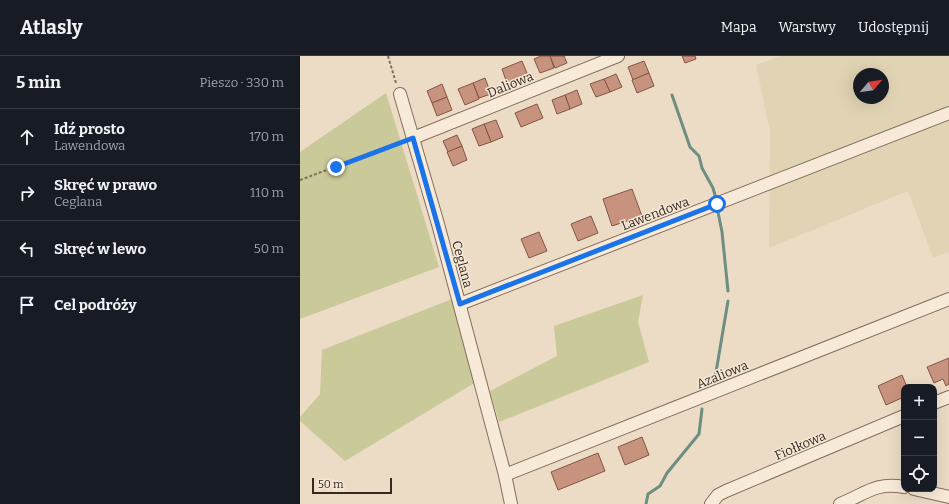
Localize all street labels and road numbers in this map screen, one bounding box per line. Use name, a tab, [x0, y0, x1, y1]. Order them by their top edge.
street label: Daliowa	[485, 68, 535, 100]
street label: Lawendowa	[619, 194, 691, 233]
street label: Ceglana	[449, 239, 476, 289]
street label: Azaliowa	[694, 357, 750, 392]
street label: Fiołkowa	[772, 428, 828, 463]

